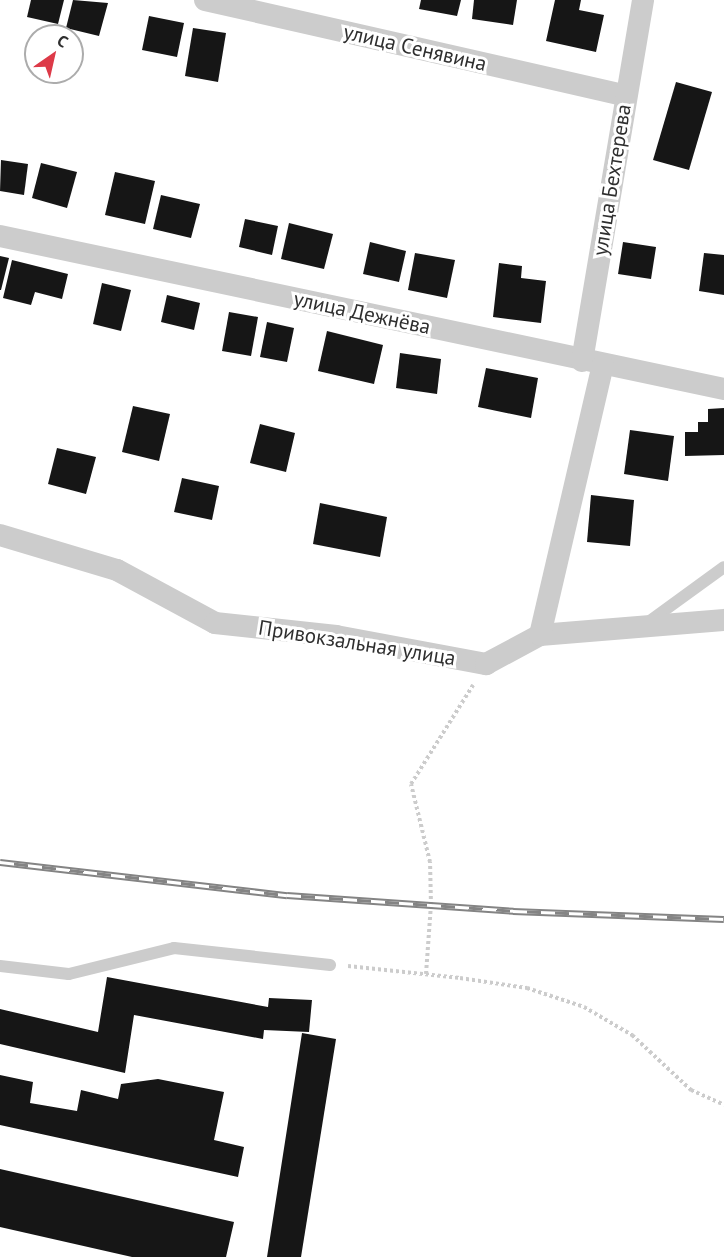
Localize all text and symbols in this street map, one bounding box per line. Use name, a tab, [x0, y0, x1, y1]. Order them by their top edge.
street label: улица Сенявина	[341, 19, 489, 77]
north arrow	[24, 24, 84, 84]
text: С	[54, 30, 72, 52]
street label: улица Бехтерева	[588, 102, 636, 258]
street label: улица Дежнёва	[291, 286, 433, 340]
street label: Привокзальная улица	[257, 615, 457, 671]

